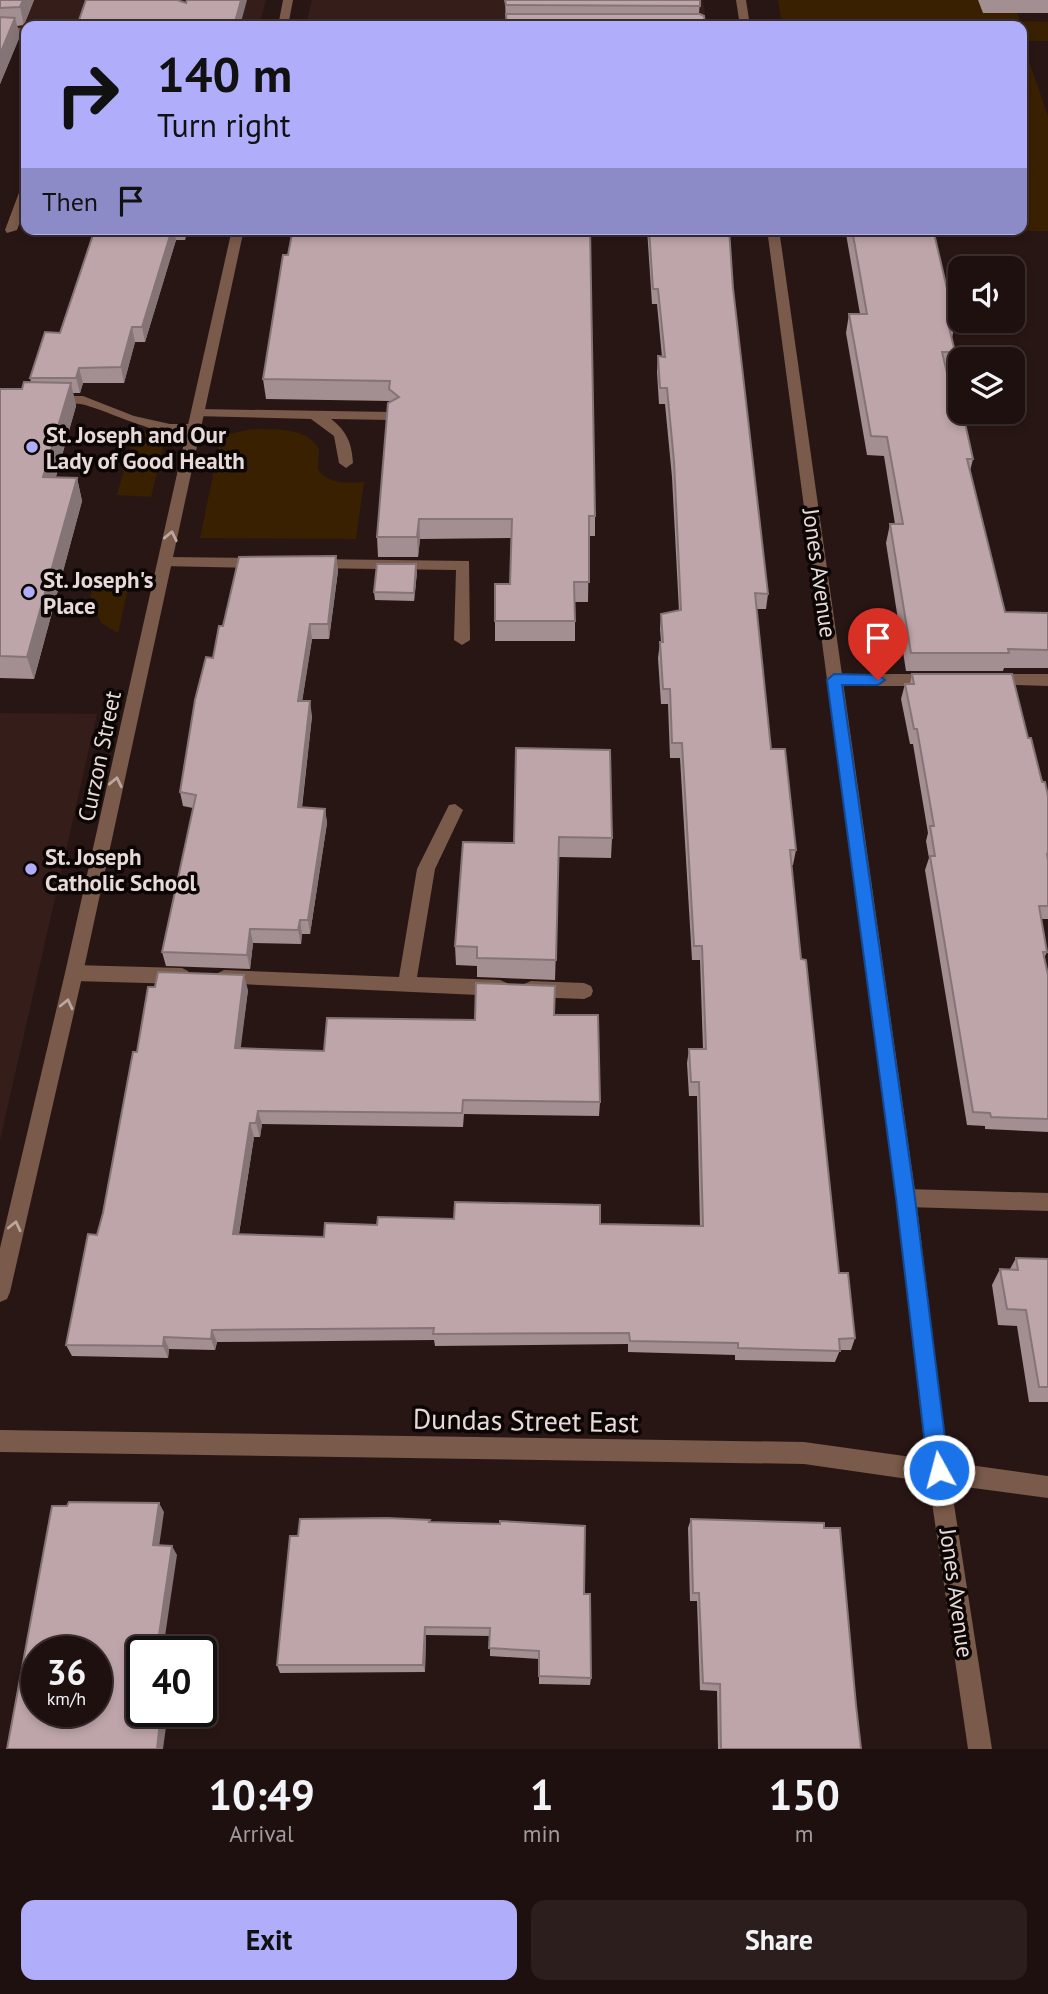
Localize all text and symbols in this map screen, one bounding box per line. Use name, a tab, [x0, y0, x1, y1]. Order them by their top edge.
text: 140 m	[157, 42, 292, 106]
icon: right	[42, 49, 133, 140]
text: Turn right	[157, 104, 291, 146]
icon: arrive	[112, 182, 150, 220]
text: Then	[42, 185, 98, 218]
map controls	[948, 256, 1025, 424]
button: sound	[948, 256, 1025, 333]
button: layers	[948, 347, 1025, 424]
place label: St. Joseph and Our Lady of Good Health	[46, 420, 245, 475]
marker: St. Joseph and Our Lady of Good Health	[24, 439, 40, 455]
street label: Jones Avenue	[796, 506, 843, 639]
one-way arrow	[163, 530, 178, 542]
place label: St. Joseph's Place	[43, 565, 154, 620]
marker: St. Joseph's Place	[21, 584, 37, 600]
pin	[848, 608, 908, 680]
icon: arrive	[859, 619, 897, 657]
street label: Curzon Street	[71, 688, 127, 824]
one-way arrow	[108, 776, 123, 788]
place label: St. Joseph Catholic School	[45, 842, 196, 897]
marker: St. Joseph Catholic School	[23, 861, 39, 877]
one-way arrow	[59, 998, 73, 1010]
one-way arrow	[7, 1220, 22, 1232]
street label: Dundas Street East	[413, 1400, 640, 1440]
position arrow	[902, 1433, 976, 1507]
street label: Jones Avenue	[933, 1526, 980, 1659]
speed limit sign: 40	[126, 1636, 217, 1727]
text: 36	[47, 1649, 86, 1695]
text: km/h	[47, 1687, 86, 1710]
text: 10:49	[208, 1767, 315, 1822]
text: 1	[530, 1767, 553, 1822]
text: 150	[768, 1767, 840, 1822]
text: Arrival	[229, 1819, 294, 1848]
text: min	[523, 1819, 560, 1848]
text: m	[795, 1819, 813, 1848]
button: Exit	[21, 1900, 517, 1980]
button: Share	[531, 1900, 1027, 1980]

